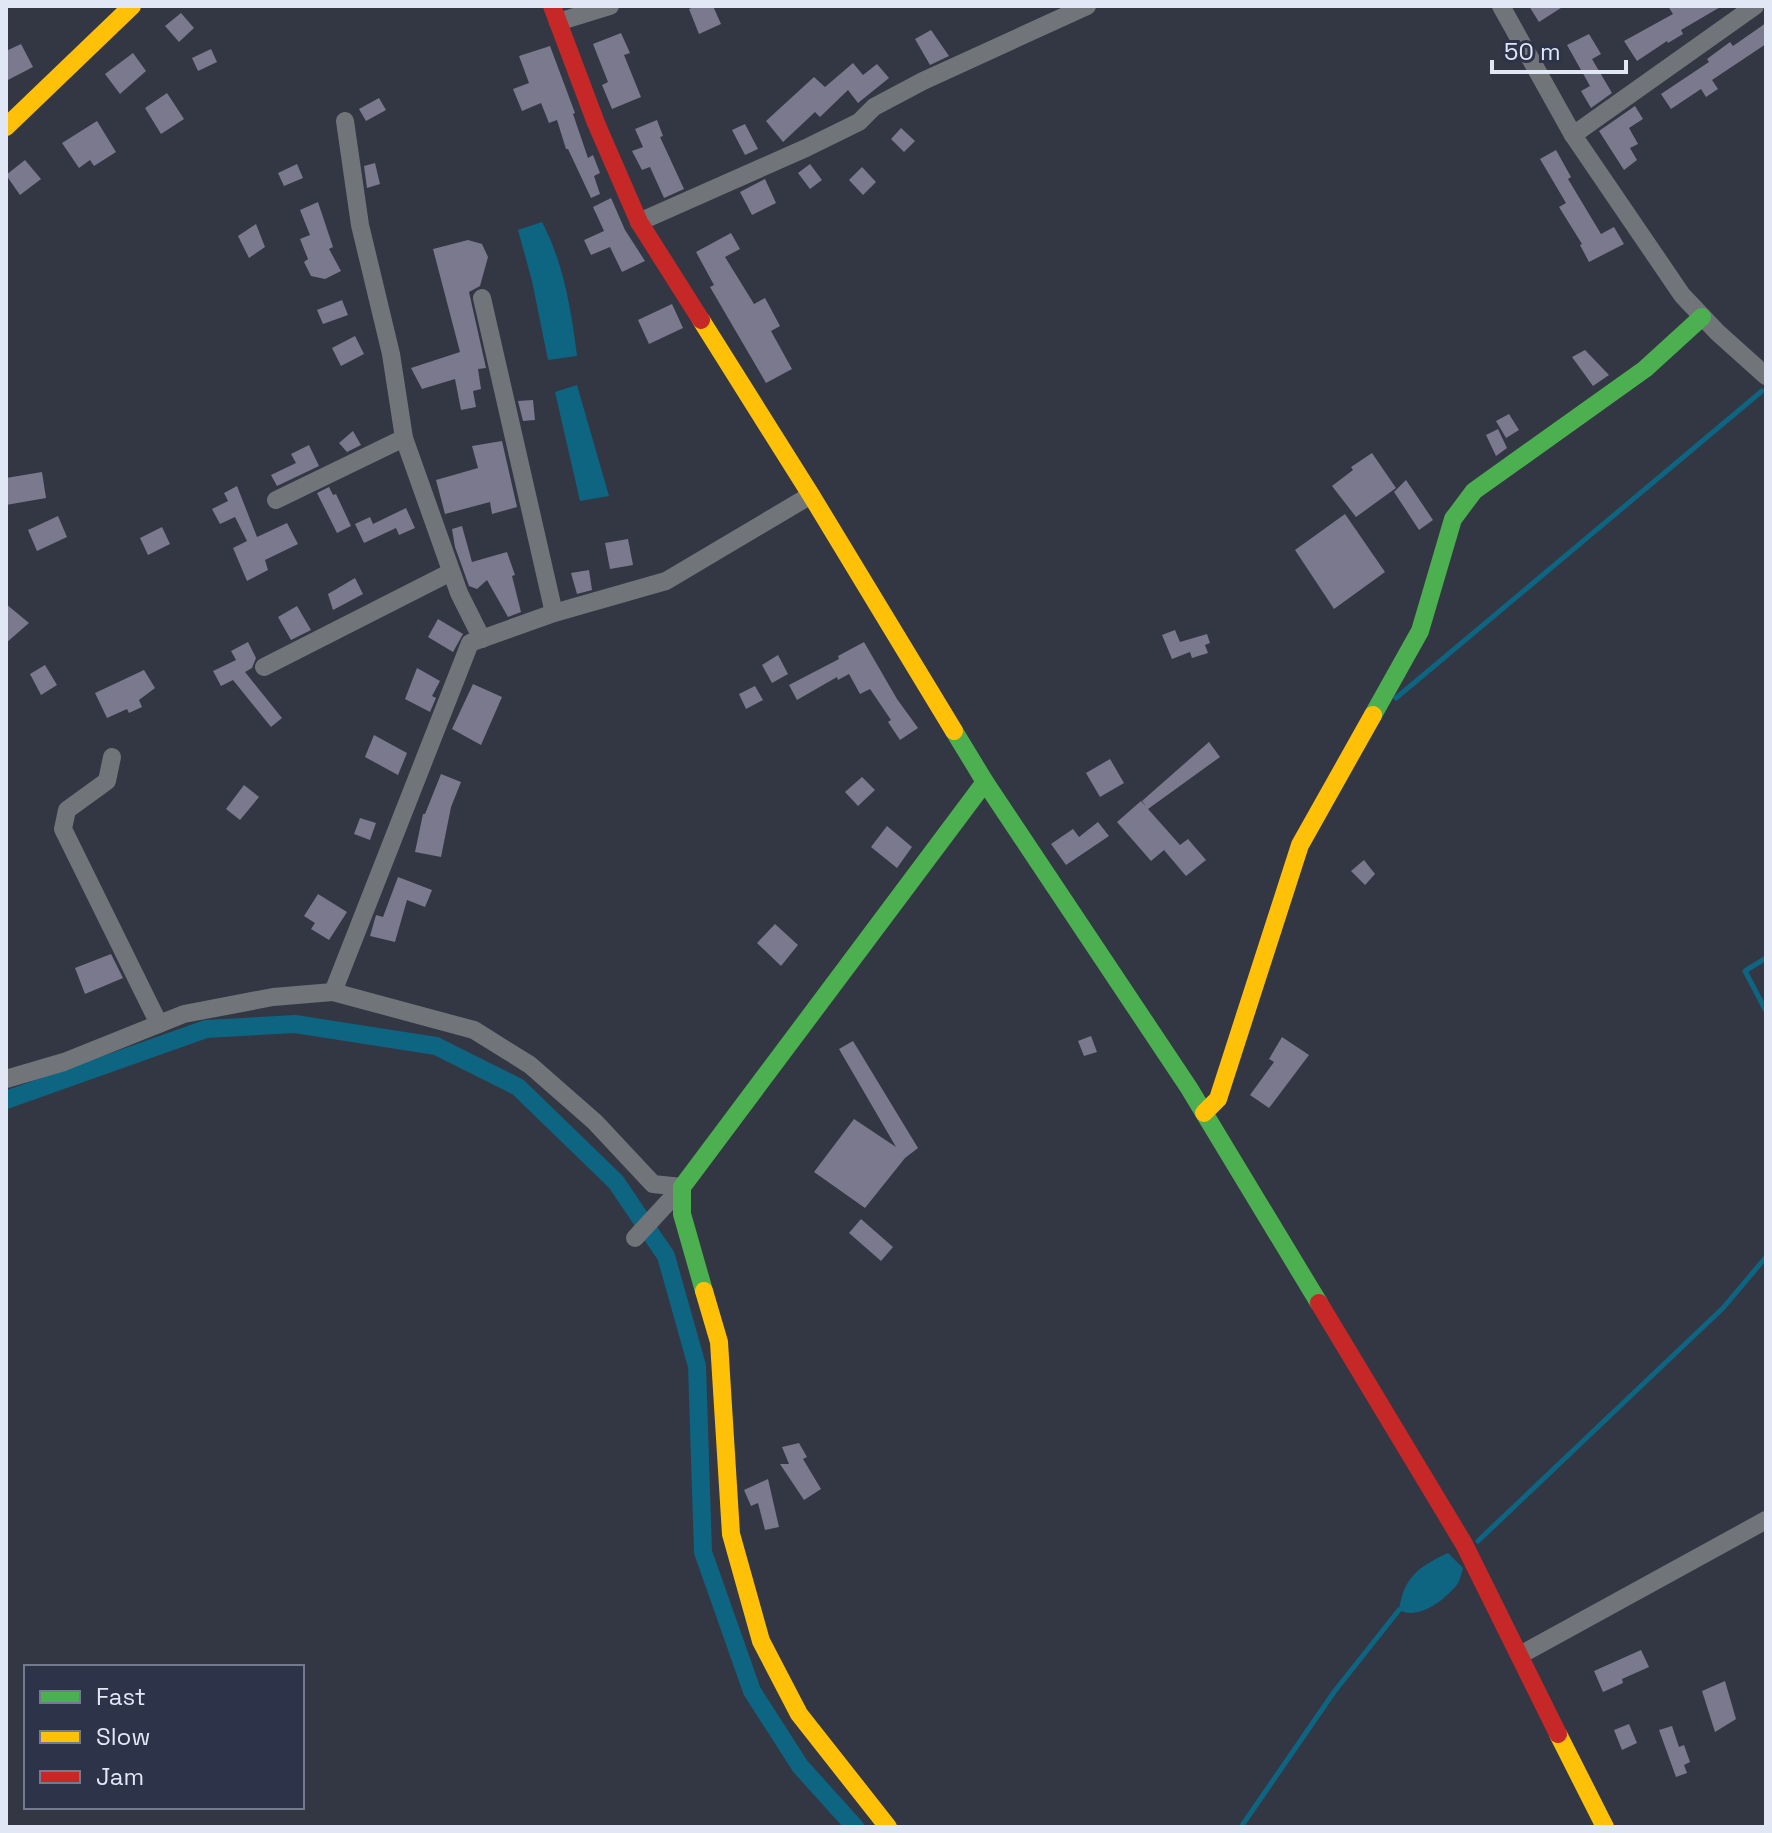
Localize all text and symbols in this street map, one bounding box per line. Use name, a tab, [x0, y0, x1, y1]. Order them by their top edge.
scale bar	[1492, 24, 1626, 74]
text: 50 m	[1504, 36, 1561, 67]
legend	[24, 1665, 304, 1809]
text: Fast	[96, 1681, 146, 1712]
text: Slow	[96, 1721, 150, 1752]
text: Jam	[96, 1761, 144, 1792]

